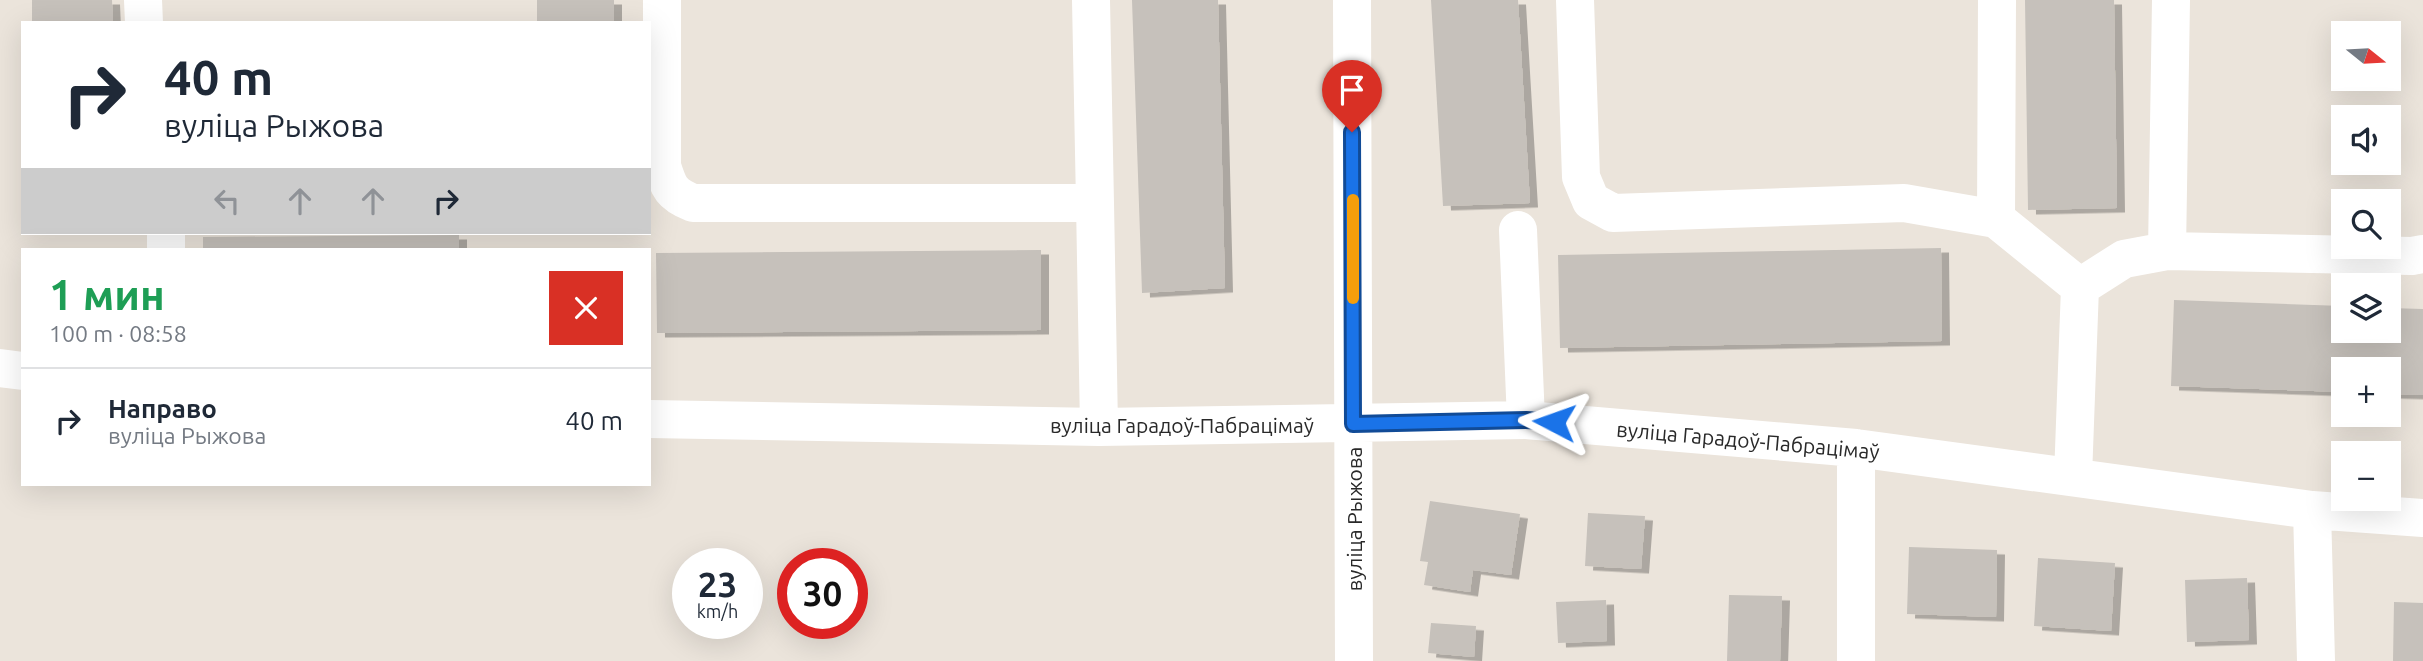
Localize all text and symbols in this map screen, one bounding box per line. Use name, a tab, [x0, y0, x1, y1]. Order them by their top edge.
north arrow	[2331, 21, 2401, 91]
map controls	[2331, 21, 2401, 511]
icon: right	[49, 49, 140, 140]
text: 40 m	[164, 49, 273, 104]
pin	[1322, 60, 1382, 132]
icon: arrive	[1333, 71, 1371, 109]
button: sound	[2331, 105, 2401, 175]
text: вуліца Рыжова	[164, 107, 384, 143]
icon: left	[208, 182, 246, 220]
icon: ahead	[281, 182, 319, 220]
icon: ahead	[354, 182, 392, 220]
icon: right	[427, 182, 465, 220]
button: search	[2331, 189, 2401, 259]
text: 1 мин	[49, 271, 165, 318]
button: close	[549, 271, 623, 345]
button: layers	[2331, 273, 2401, 343]
text: 100 m · 08:58	[49, 321, 187, 346]
button: +	[2331, 357, 2401, 427]
position arrow	[1517, 385, 1591, 459]
text: Направо	[108, 394, 217, 423]
icon: right	[49, 402, 87, 440]
text: 40 m	[565, 406, 623, 435]
street label: вуліца Гарадоў-Пабрацімаў	[1050, 413, 1314, 437]
street label: вуліца Гарадоў-Пабрацімаў	[1615, 417, 1881, 463]
text: вуліца Рыжова	[108, 423, 266, 448]
button: −	[2331, 441, 2401, 511]
street label: вуліца Рыжова	[1342, 447, 1366, 591]
speed limit sign: 30	[777, 548, 868, 639]
text: 23	[698, 564, 737, 604]
text: km/h	[697, 601, 738, 621]

